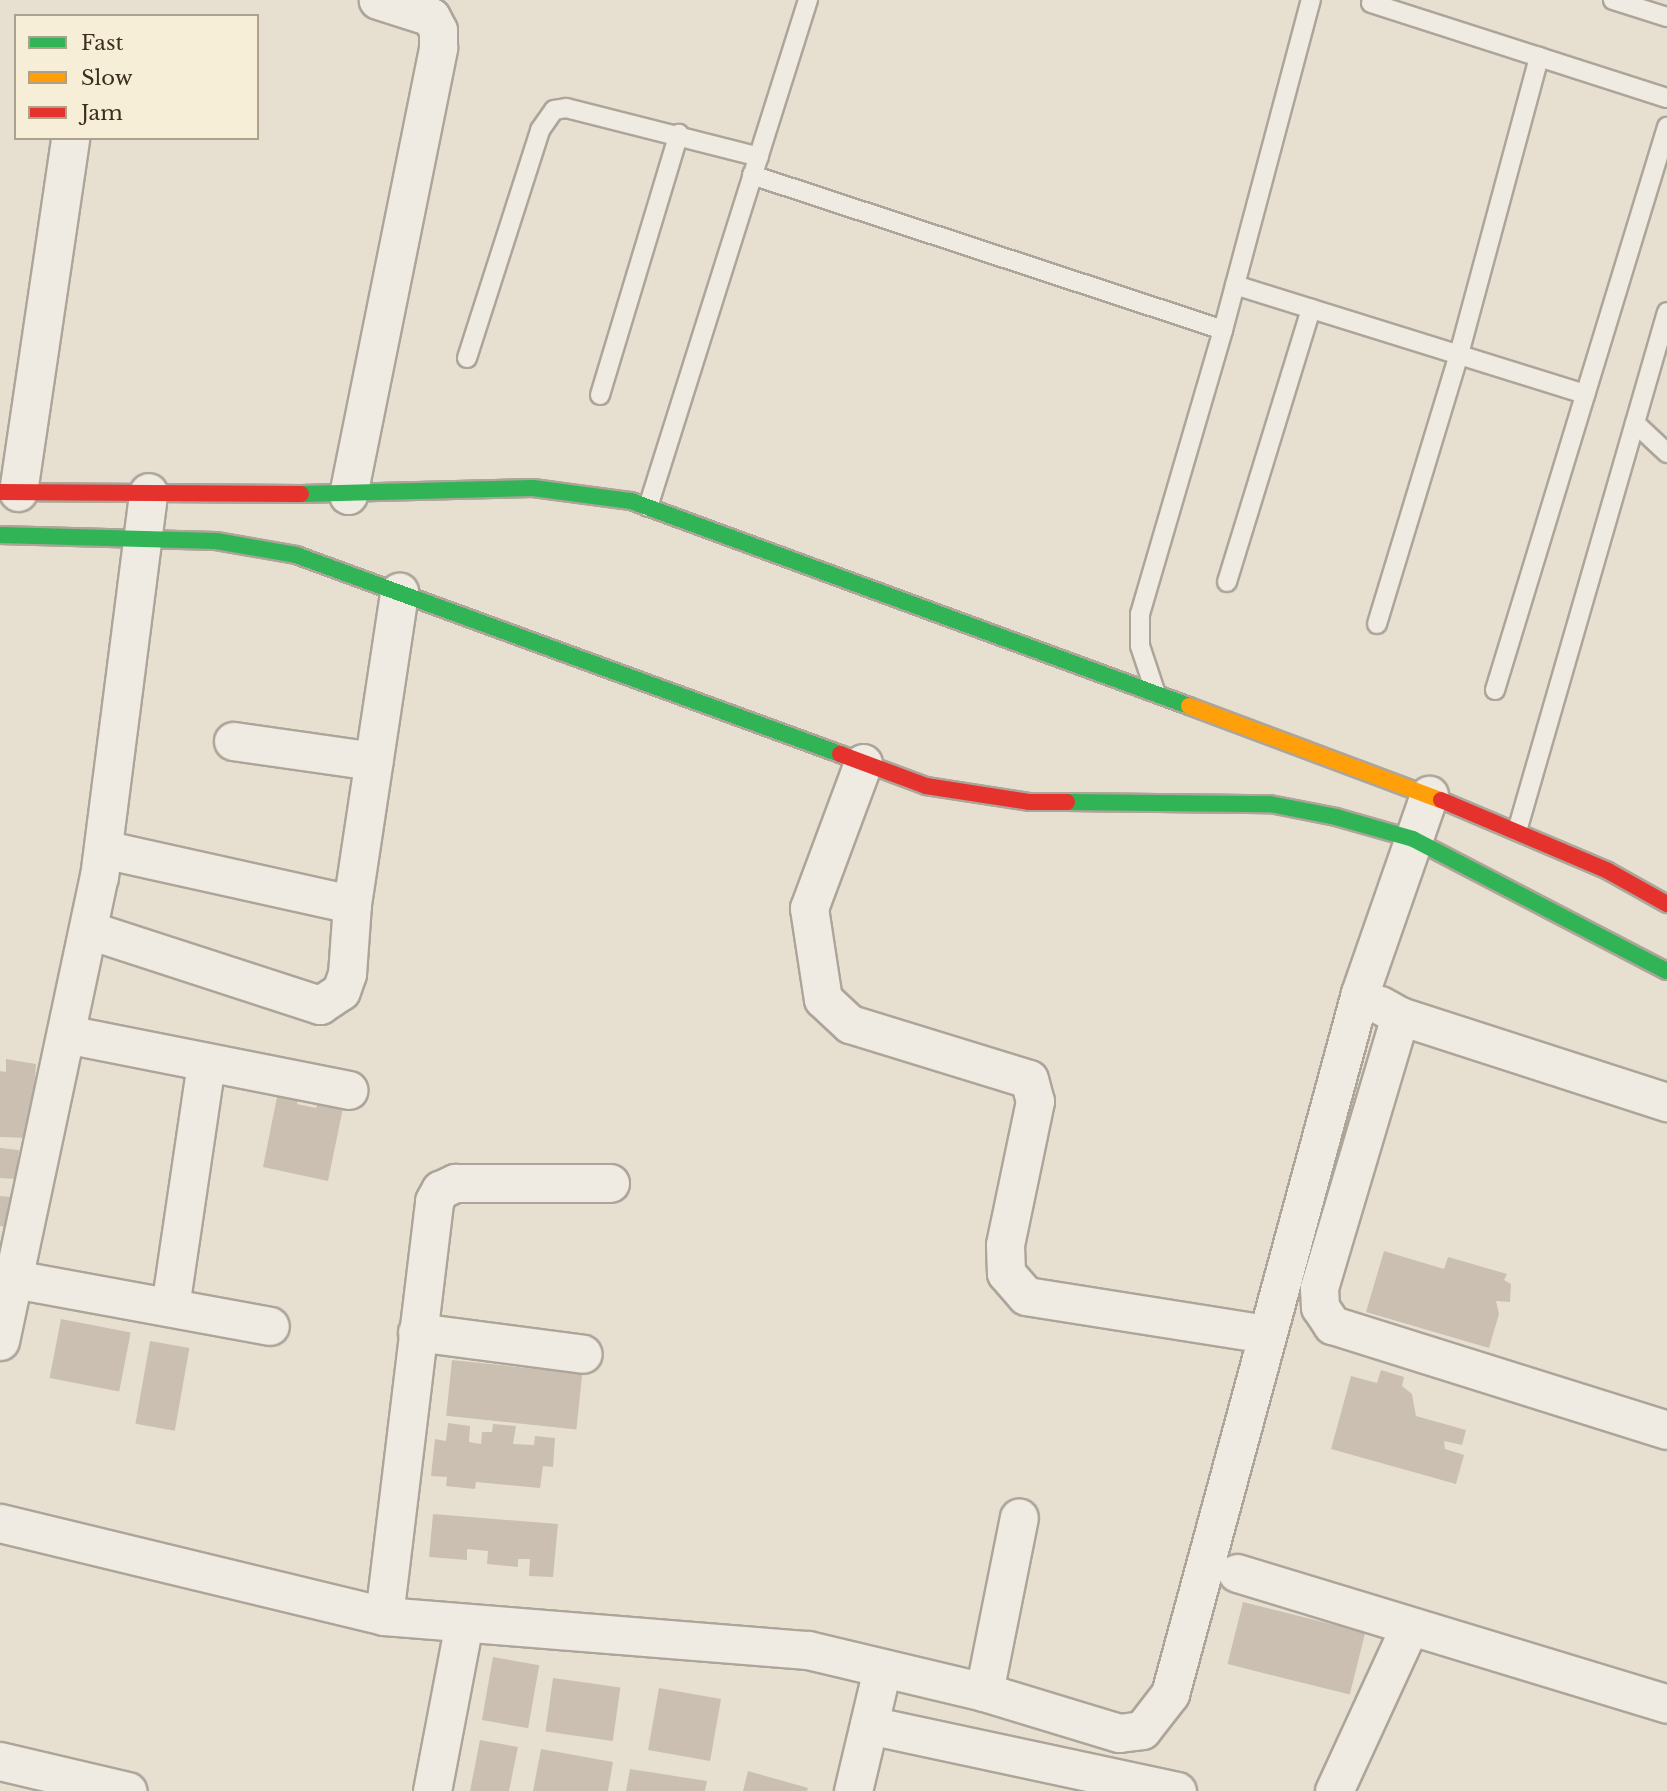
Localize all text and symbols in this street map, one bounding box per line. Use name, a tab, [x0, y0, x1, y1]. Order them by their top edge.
legend	[14, 14, 259, 140]
text: Fast	[81, 30, 123, 56]
text: Slow	[81, 65, 133, 91]
text: Jam	[81, 100, 123, 126]

